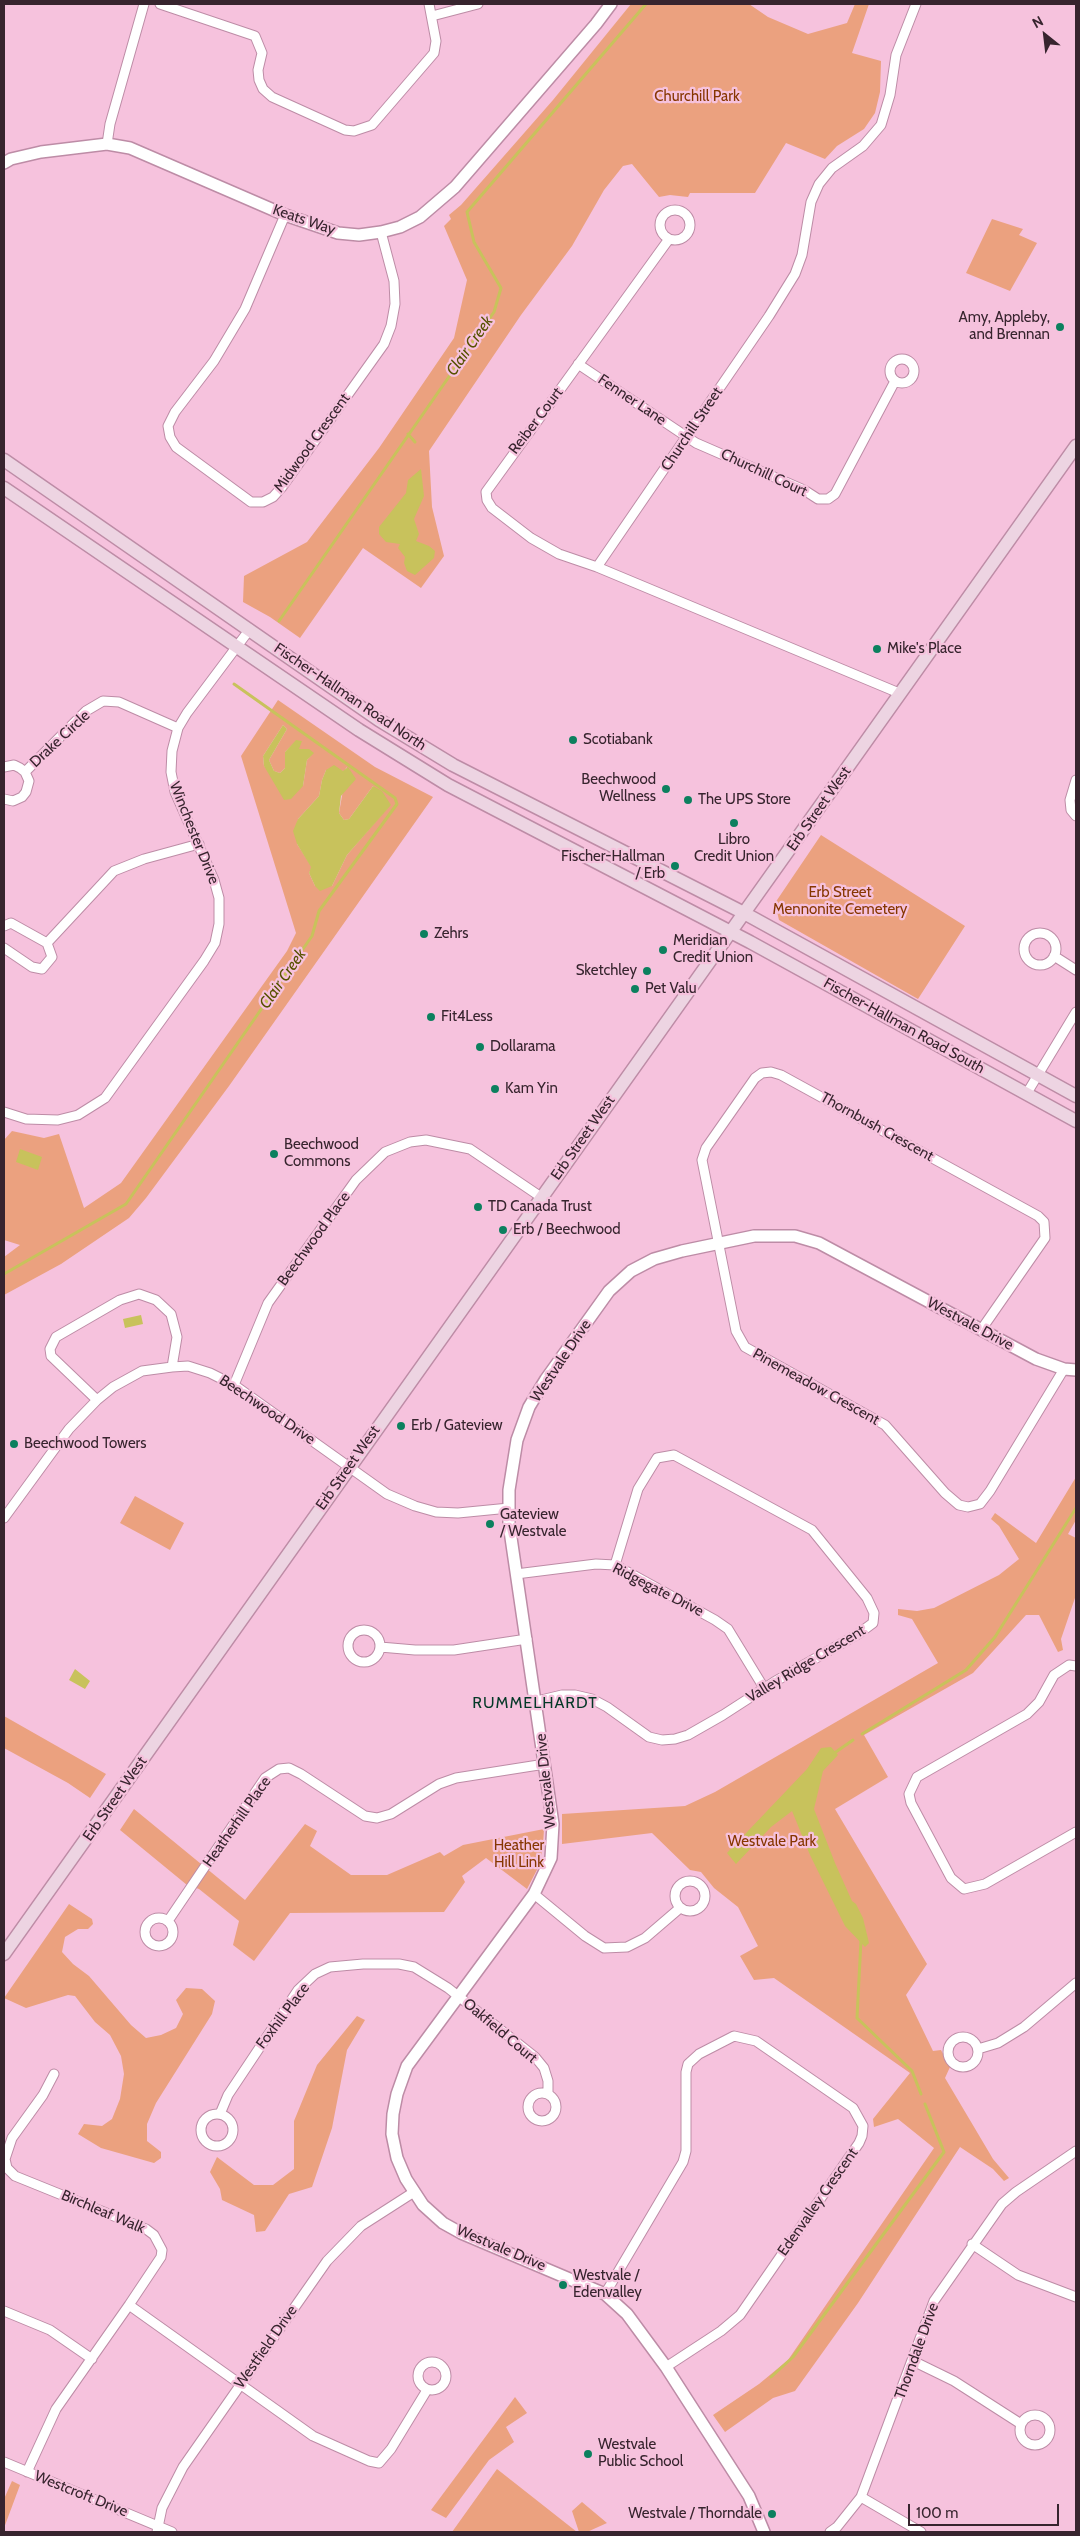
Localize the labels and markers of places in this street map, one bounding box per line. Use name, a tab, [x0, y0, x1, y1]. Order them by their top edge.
place label: Amy, Appleby, and Brennan	[958, 309, 1050, 344]
marker: Amy, Appleby, and Brennan	[1054, 321, 1066, 333]
place label: Mike's Place	[887, 640, 962, 658]
marker: Mike's Place	[871, 643, 883, 655]
place label: Scotiabank	[583, 731, 653, 749]
marker: Scotiabank	[567, 734, 579, 746]
place label: Beechwood Wellness	[581, 771, 656, 806]
marker: Beechwood Wellness	[660, 783, 672, 795]
place label: The UPS Store	[698, 791, 791, 809]
marker: The UPS Store	[682, 794, 694, 806]
marker: Libro Credit Union	[728, 817, 740, 829]
place label: Libro Credit Union	[694, 831, 774, 866]
place label: Fischer-Hallman / Erb	[561, 848, 665, 883]
marker: Fischer-Hallman / Erb	[669, 860, 681, 872]
place label: Zehrs	[434, 925, 469, 943]
marker: Zehrs	[418, 928, 430, 940]
place label: Meridian Credit Union	[673, 932, 753, 967]
marker: Meridian Credit Union	[657, 944, 669, 956]
place label: Sketchley	[576, 962, 637, 980]
marker: Sketchley	[641, 965, 653, 977]
place label: Pet Valu	[645, 980, 697, 998]
marker: Pet Valu	[629, 983, 641, 995]
place label: Fit4Less	[441, 1008, 493, 1026]
marker: Fit4Less	[425, 1011, 437, 1023]
place label: Dollarama	[490, 1038, 556, 1056]
marker: Dollarama	[474, 1041, 486, 1053]
place label: Kam Yin	[505, 1080, 558, 1098]
marker: Kam Yin	[489, 1083, 501, 1095]
place label: Beechwood Commons	[284, 1136, 359, 1171]
marker: Beechwood Commons	[268, 1148, 280, 1160]
place label: TD Canada Trust	[488, 1198, 592, 1216]
marker: TD Canada Trust	[472, 1201, 484, 1213]
place label: Erb / Beechwood	[513, 1221, 621, 1239]
marker: Erb / Beechwood	[497, 1224, 509, 1236]
place label: Erb / Gateview	[411, 1417, 503, 1435]
marker: Erb / Gateview	[395, 1420, 407, 1432]
place label: Beechwood Towers	[24, 1435, 147, 1453]
marker: Beechwood Towers	[8, 1438, 20, 1450]
place label: Gateview / Westvale	[500, 1506, 566, 1541]
marker: Gateview / Westvale	[484, 1518, 496, 1530]
place label: Westvale / Edenvalley	[573, 2267, 642, 2302]
marker: Westvale / Edenvalley	[557, 2279, 569, 2291]
place label: Westvale Public School	[598, 2436, 683, 2471]
marker: Westvale Public School	[582, 2448, 594, 2460]
place label: Westvale / Thorndale	[628, 2505, 762, 2523]
marker: Westvale / Thorndale	[766, 2508, 778, 2520]

